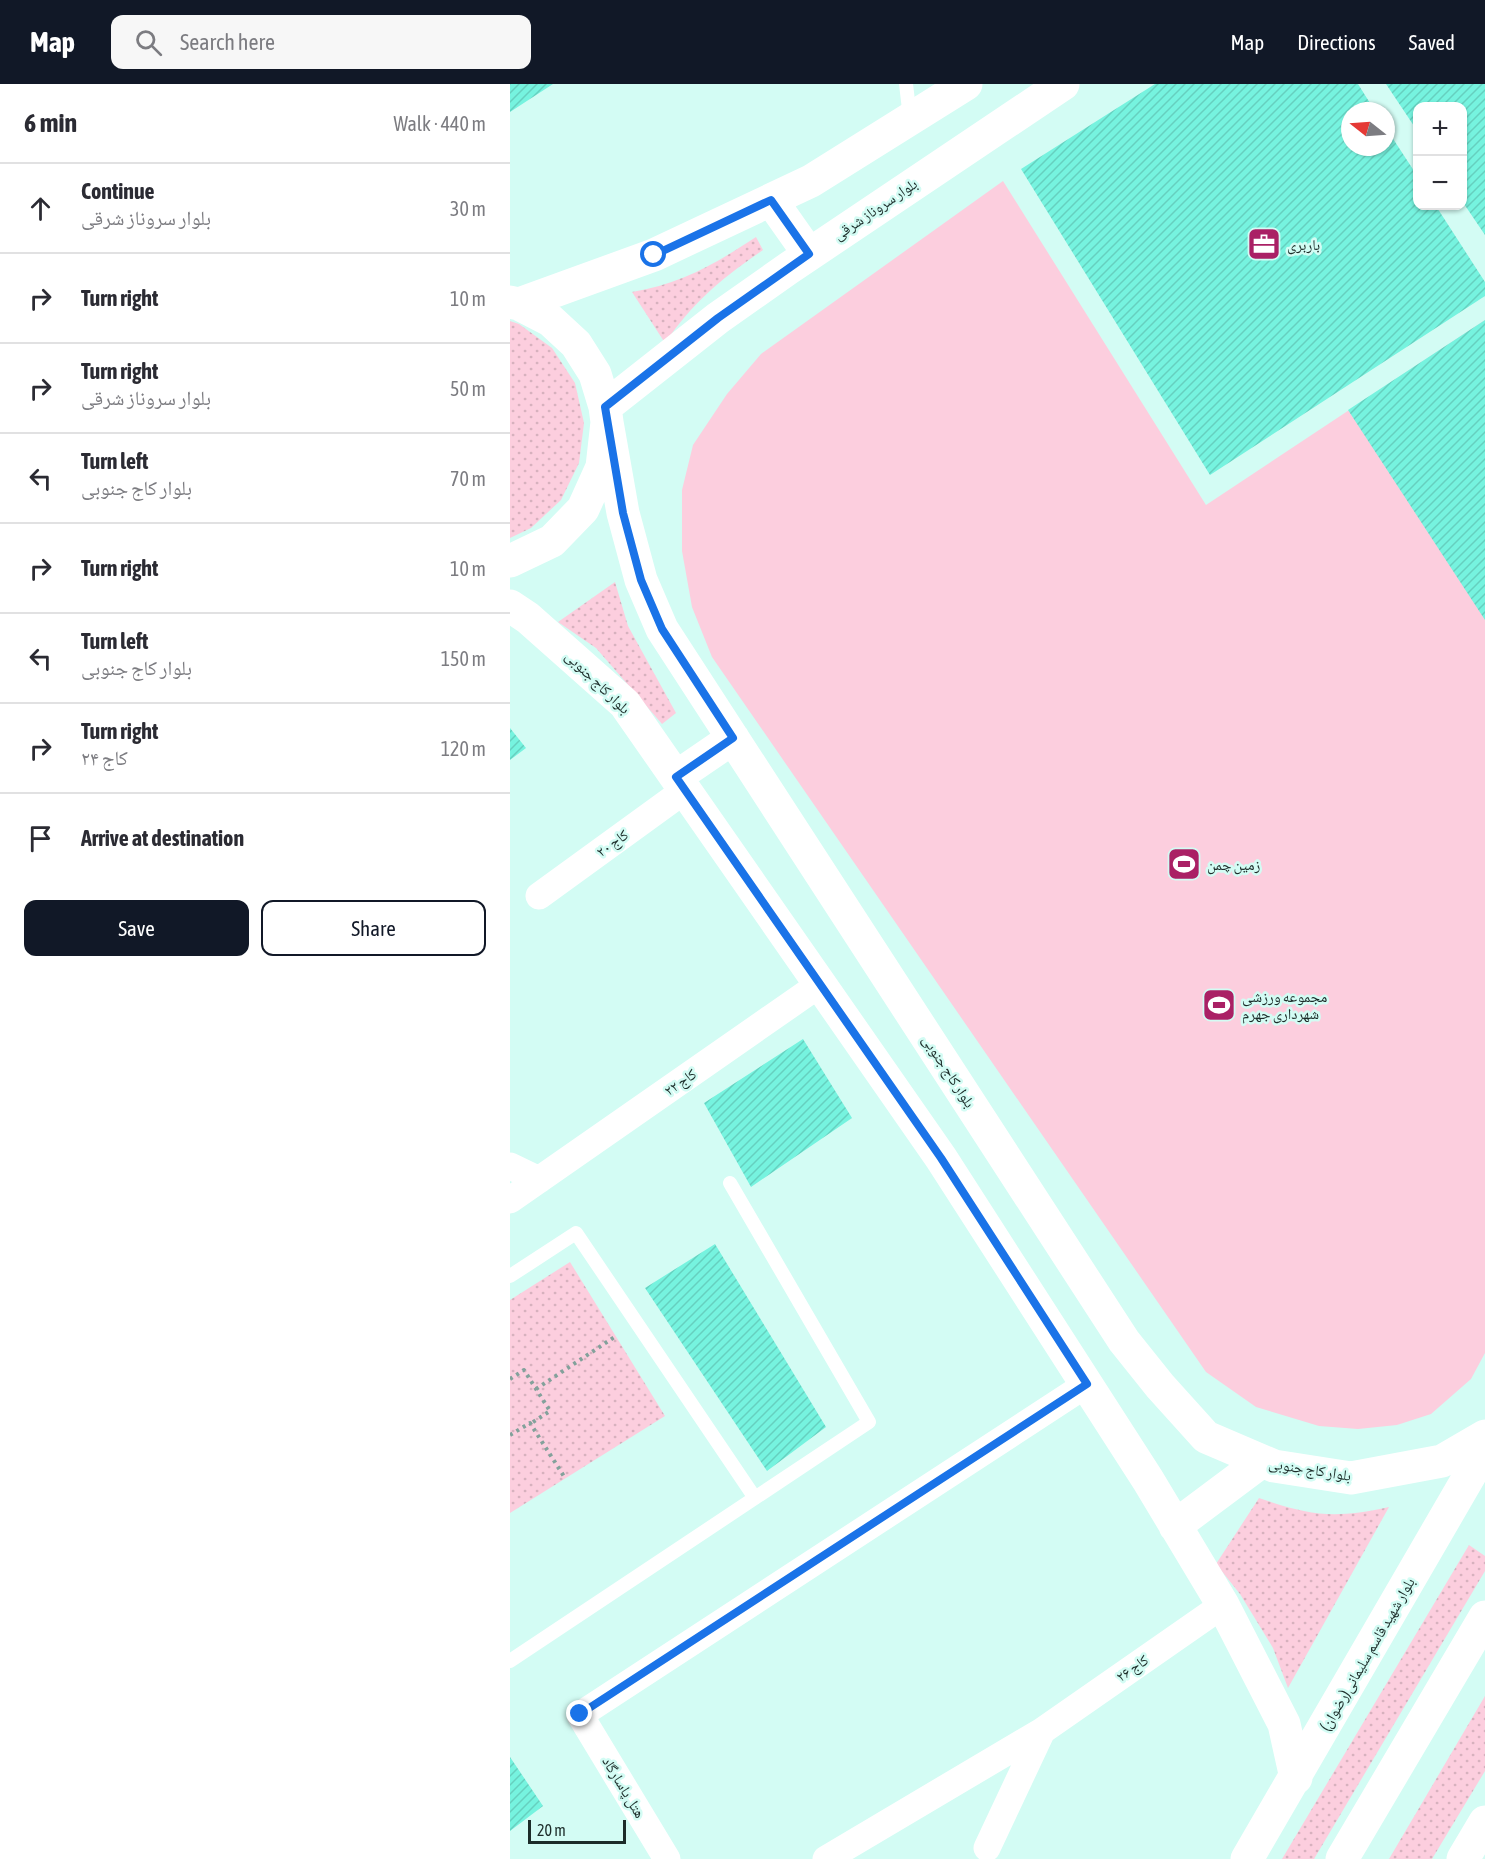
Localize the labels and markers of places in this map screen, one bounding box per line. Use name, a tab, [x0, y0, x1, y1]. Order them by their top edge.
office icon: باربری	[1246, 226, 1282, 262]
place label: باربری	[1287, 236, 1320, 255]
sports icon: زمین چمن	[1166, 846, 1202, 882]
place label: زمین چمن	[1207, 856, 1261, 875]
sports icon: مجموعه ورزشی شهرداری جهرم	[1201, 987, 1237, 1023]
place label: مجموعه ورزشی شهرداری جهرم	[1242, 988, 1327, 1024]

